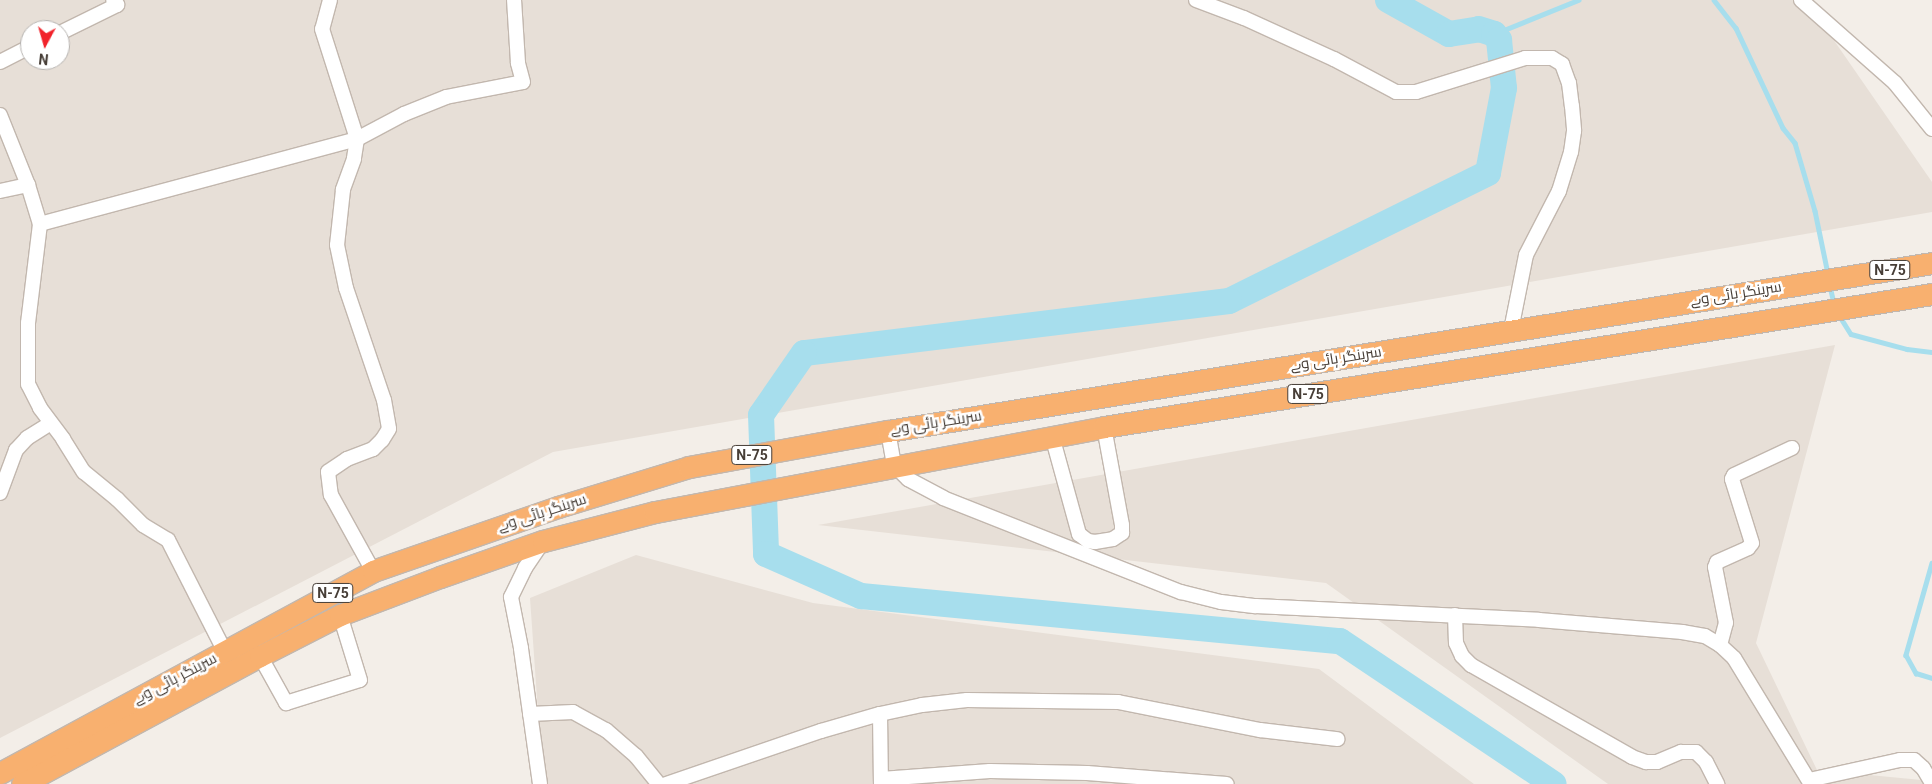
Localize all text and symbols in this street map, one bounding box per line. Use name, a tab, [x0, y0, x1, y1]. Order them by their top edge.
north arrow	[20, 20, 70, 70]
text: N	[38, 50, 49, 67]
road number: N-75	[1869, 258, 1911, 282]
street label: سرینگر ہائی وے	[1689, 278, 1783, 310]
street label: سرینگر ہائی وے	[1289, 343, 1383, 375]
road number: N-75	[1287, 382, 1329, 406]
street label: سرینگر ہائی وے	[889, 407, 983, 439]
road number: N-75	[731, 444, 773, 466]
street label: سرینگر ہائی وے	[495, 490, 589, 536]
road number: N-75	[312, 582, 354, 604]
street label: سرینگر ہائی وے	[130, 649, 220, 709]

